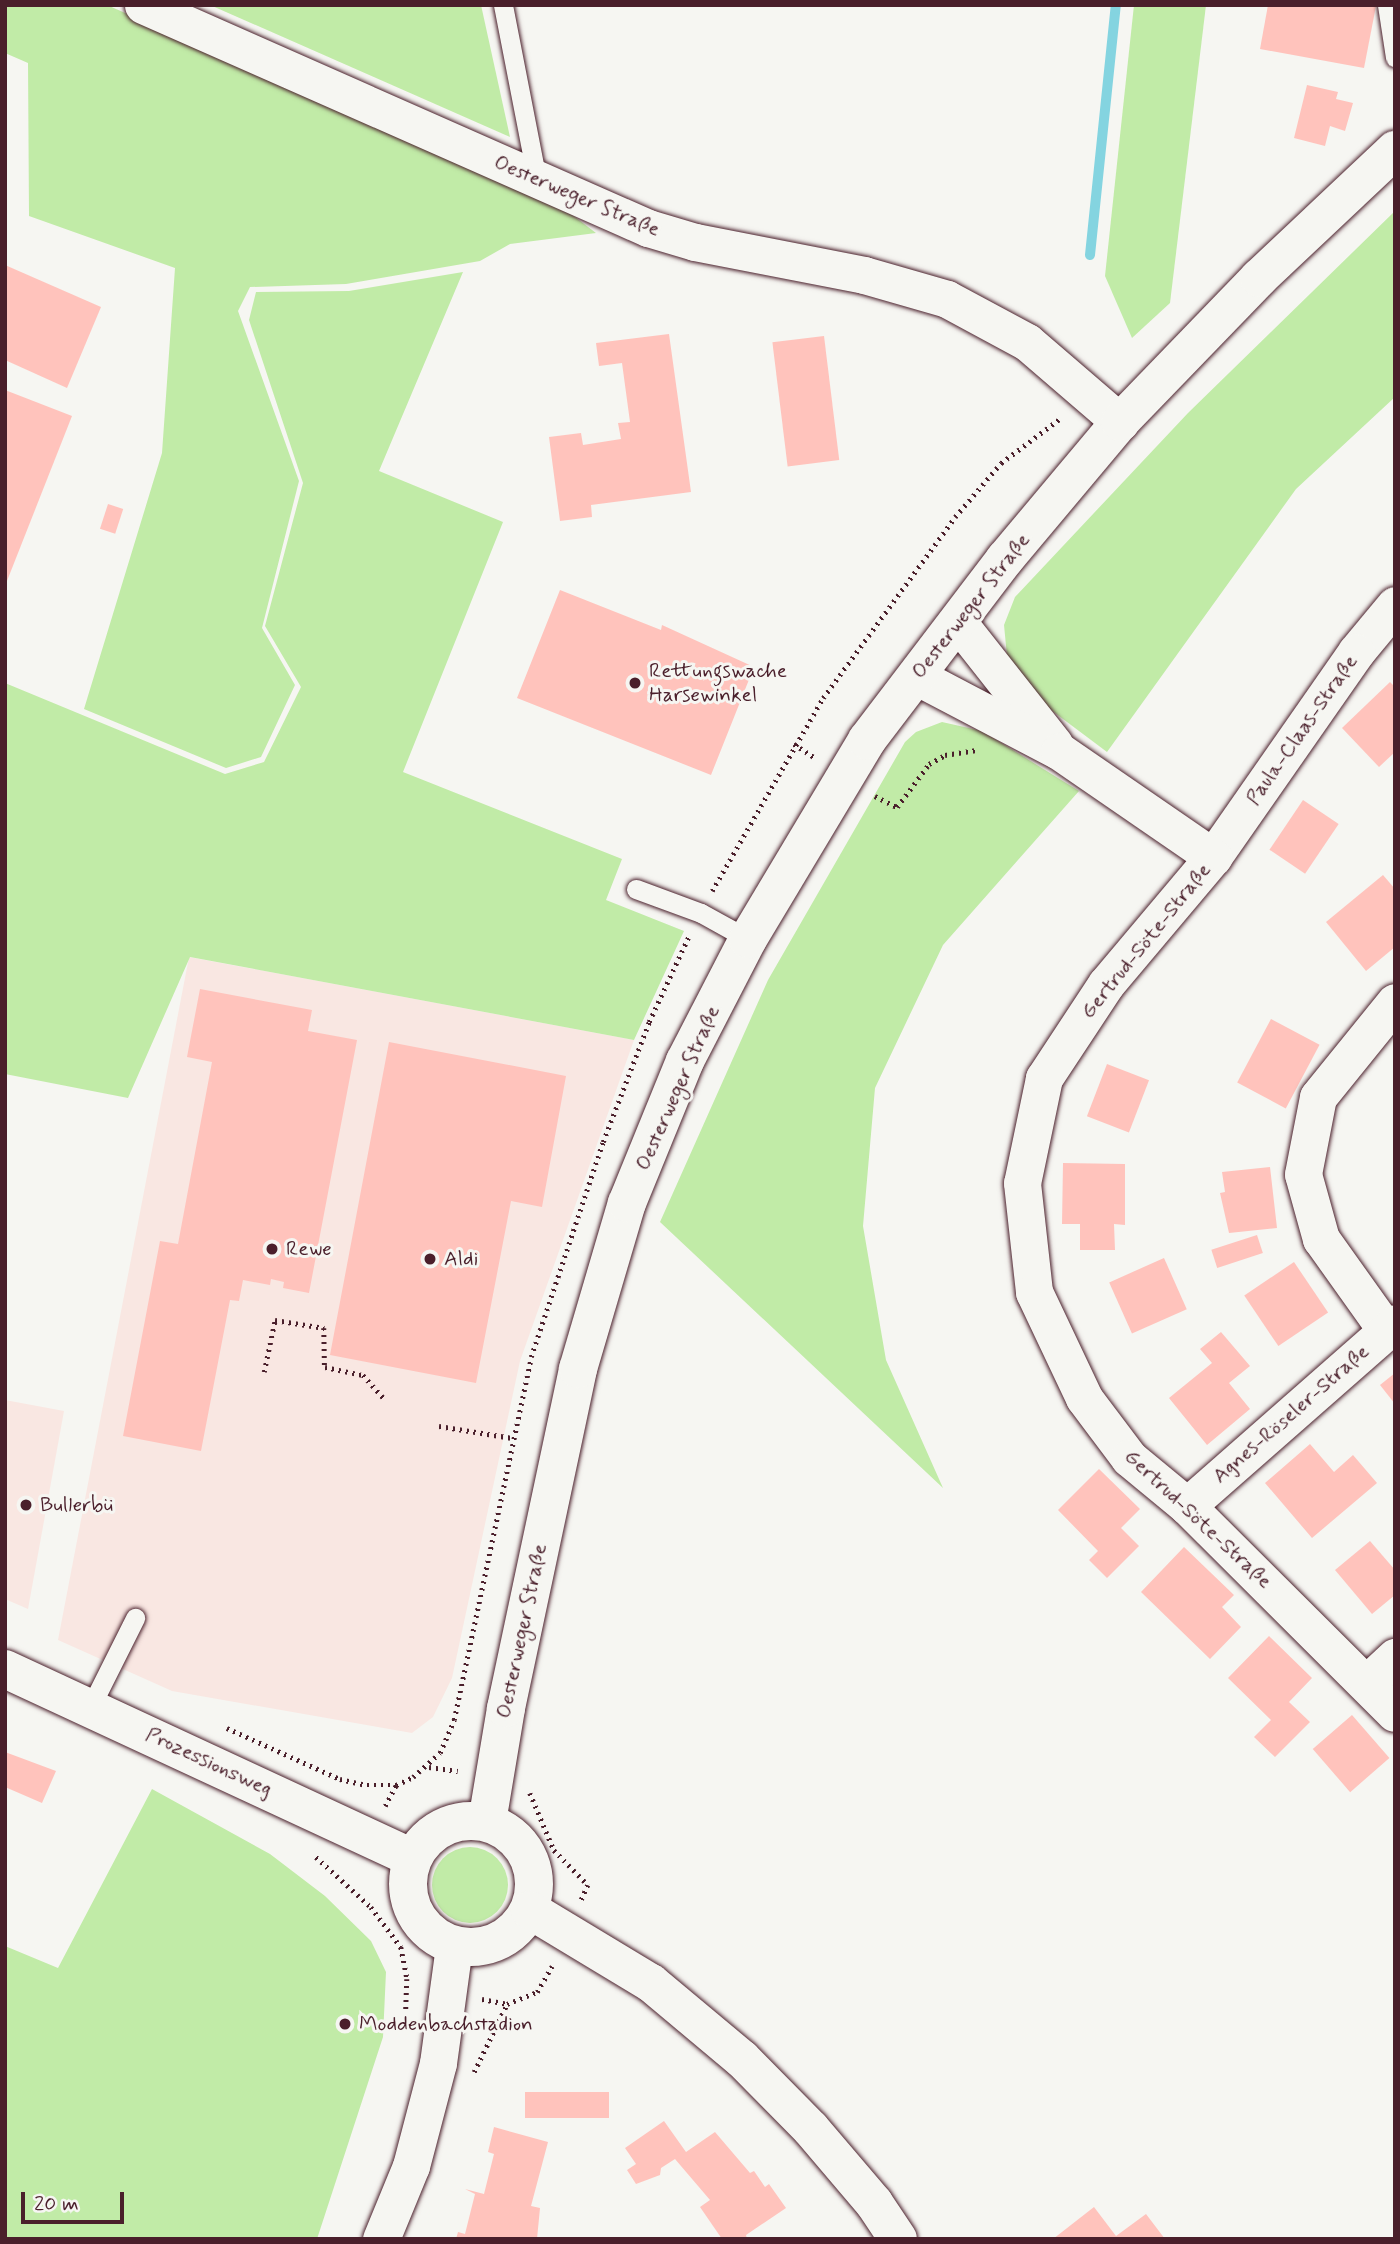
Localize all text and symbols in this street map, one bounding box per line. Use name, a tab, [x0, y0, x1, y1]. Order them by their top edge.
street label: Oesterweger Straße	[490, 150, 664, 242]
street label: Oesterweger Straße	[906, 528, 1036, 684]
street label: Paula-Claas-Straße	[1241, 650, 1363, 810]
place label: Rettungswache Harsewinkel	[649, 658, 787, 708]
marker: Rettungswache Harsewinkel	[627, 675, 643, 691]
street label: Gertrud-Söte-Straße	[1076, 858, 1216, 1024]
street label: Oesterweger Straße	[630, 1002, 726, 1174]
place label: Rewe	[286, 1236, 332, 1262]
marker: Rewe	[264, 1241, 280, 1257]
place label: Aldi	[444, 1246, 478, 1272]
marker: Aldi	[422, 1251, 438, 1267]
street label: Agnes-Röseler-Straße	[1208, 1339, 1374, 1489]
street label: Gertrud-Söte-Straße	[1119, 1444, 1277, 1594]
place label: Bullerbü	[40, 1492, 113, 1518]
marker: Bullerbü	[18, 1497, 34, 1513]
street label: Oesterweger Straße	[491, 1541, 553, 1721]
street label: Prozessionsweg	[142, 1722, 276, 1802]
place label: Moddenbachstadion	[359, 2011, 533, 2037]
marker: Moddenbachstadion	[337, 2016, 353, 2032]
scale bar	[24, 2178, 128, 2222]
text: 20 m	[34, 2190, 79, 2218]

